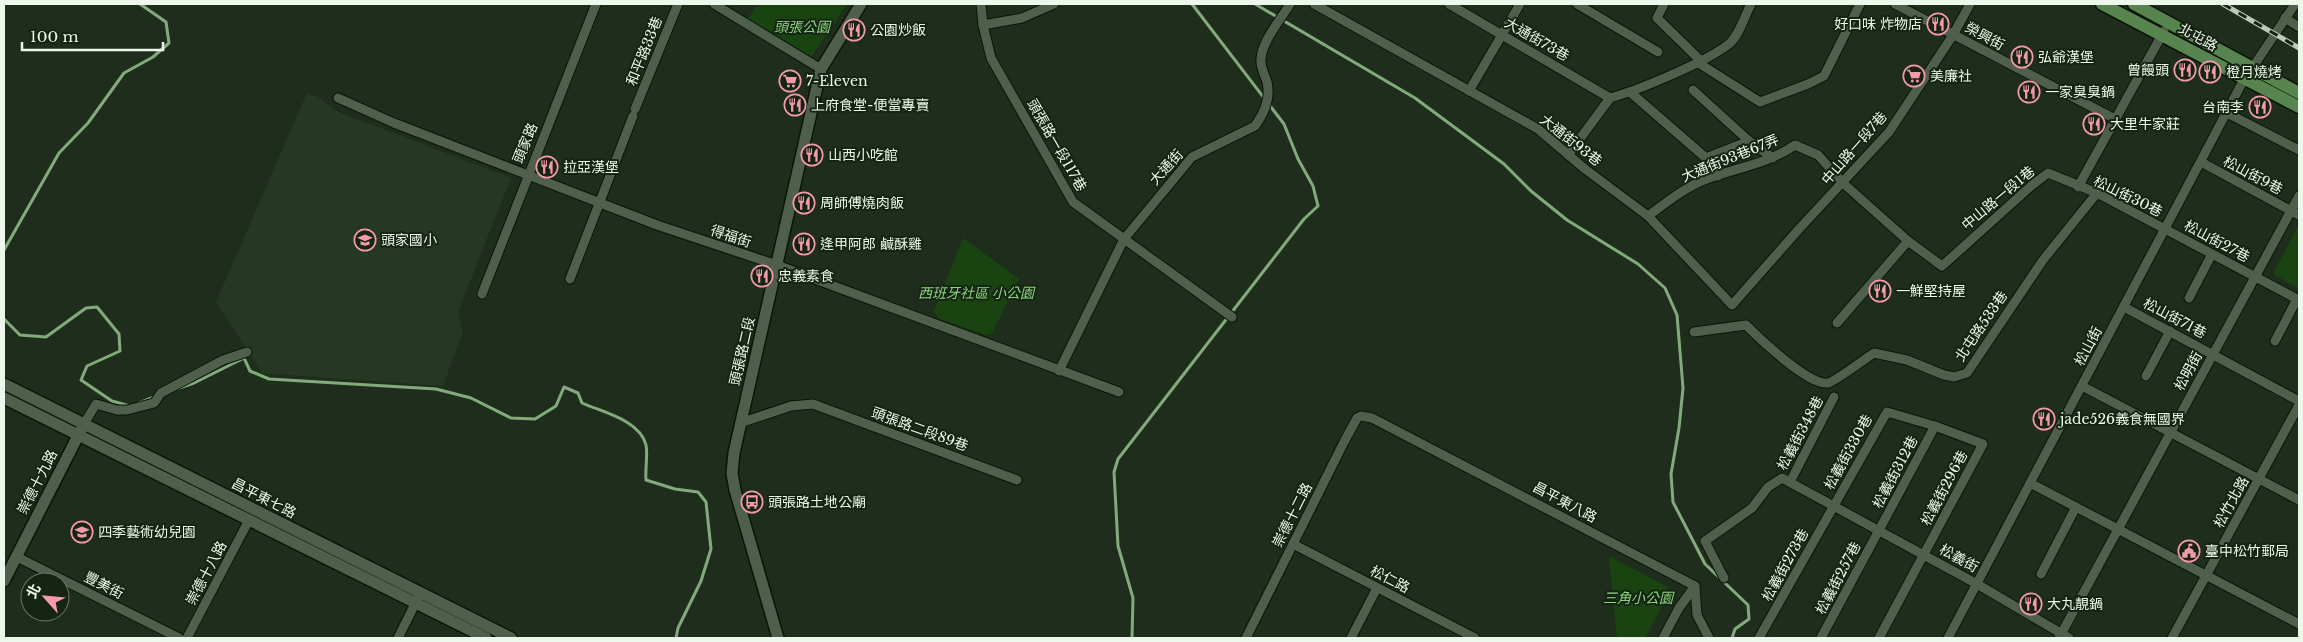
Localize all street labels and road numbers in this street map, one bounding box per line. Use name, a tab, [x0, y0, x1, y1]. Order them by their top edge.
street label: 大通街73巷	[1501, 13, 1573, 65]
street label: 和平路33巷	[622, 14, 666, 88]
street label: 榮興街	[1962, 18, 2008, 54]
street label: 北屯路	[2175, 19, 2221, 55]
street label: 頭張路一段117巷	[1023, 96, 1091, 194]
street label: 中山路一段7巷	[1817, 108, 1891, 188]
street label: 大通街93巷	[1536, 110, 1606, 170]
street label: 頭家路	[509, 120, 541, 166]
street label: 大通街93巷67弄	[1679, 130, 1781, 186]
street label: 大通街	[1145, 145, 1187, 189]
street label: 松山街9巷	[2220, 152, 2286, 198]
street label: 中山路一段1巷	[1958, 162, 2038, 234]
street label: 松山街30巷	[2091, 172, 2165, 220]
street label: 松山街27巷	[2181, 216, 2253, 266]
street label: 得福街	[708, 221, 754, 251]
street label: 北屯路533巷	[1951, 287, 2011, 365]
street label: 松山街71巷	[2140, 294, 2210, 342]
street label: 頭張路二段	[725, 315, 759, 387]
street label: 松山街	[2070, 323, 2106, 369]
street label: 松明街	[2170, 348, 2206, 394]
street label: 松義街348巷	[1773, 393, 1827, 473]
street label: 頭張路二段89巷	[869, 403, 971, 455]
street label: 松義街330巷	[1820, 411, 1876, 493]
street label: 松義街312巷	[1868, 433, 1922, 511]
street label: 崇德十九路	[13, 447, 61, 517]
street label: 松義街296巷	[1917, 447, 1971, 529]
street label: 松竹北路	[2210, 473, 2252, 531]
street label: 昌平東七路	[229, 474, 299, 522]
street label: 昌平東八路	[1530, 478, 1600, 526]
street label: 崇德十二路	[1268, 480, 1316, 550]
street label: 松義街273巷	[1758, 526, 1812, 604]
street label: 崇德十八路	[182, 538, 230, 608]
street label: 松義街257巷	[1811, 539, 1865, 617]
street label: 松義街	[1936, 540, 1982, 576]
street label: 松仁路	[1367, 561, 1413, 597]
street label: 豐美街	[81, 567, 127, 603]

